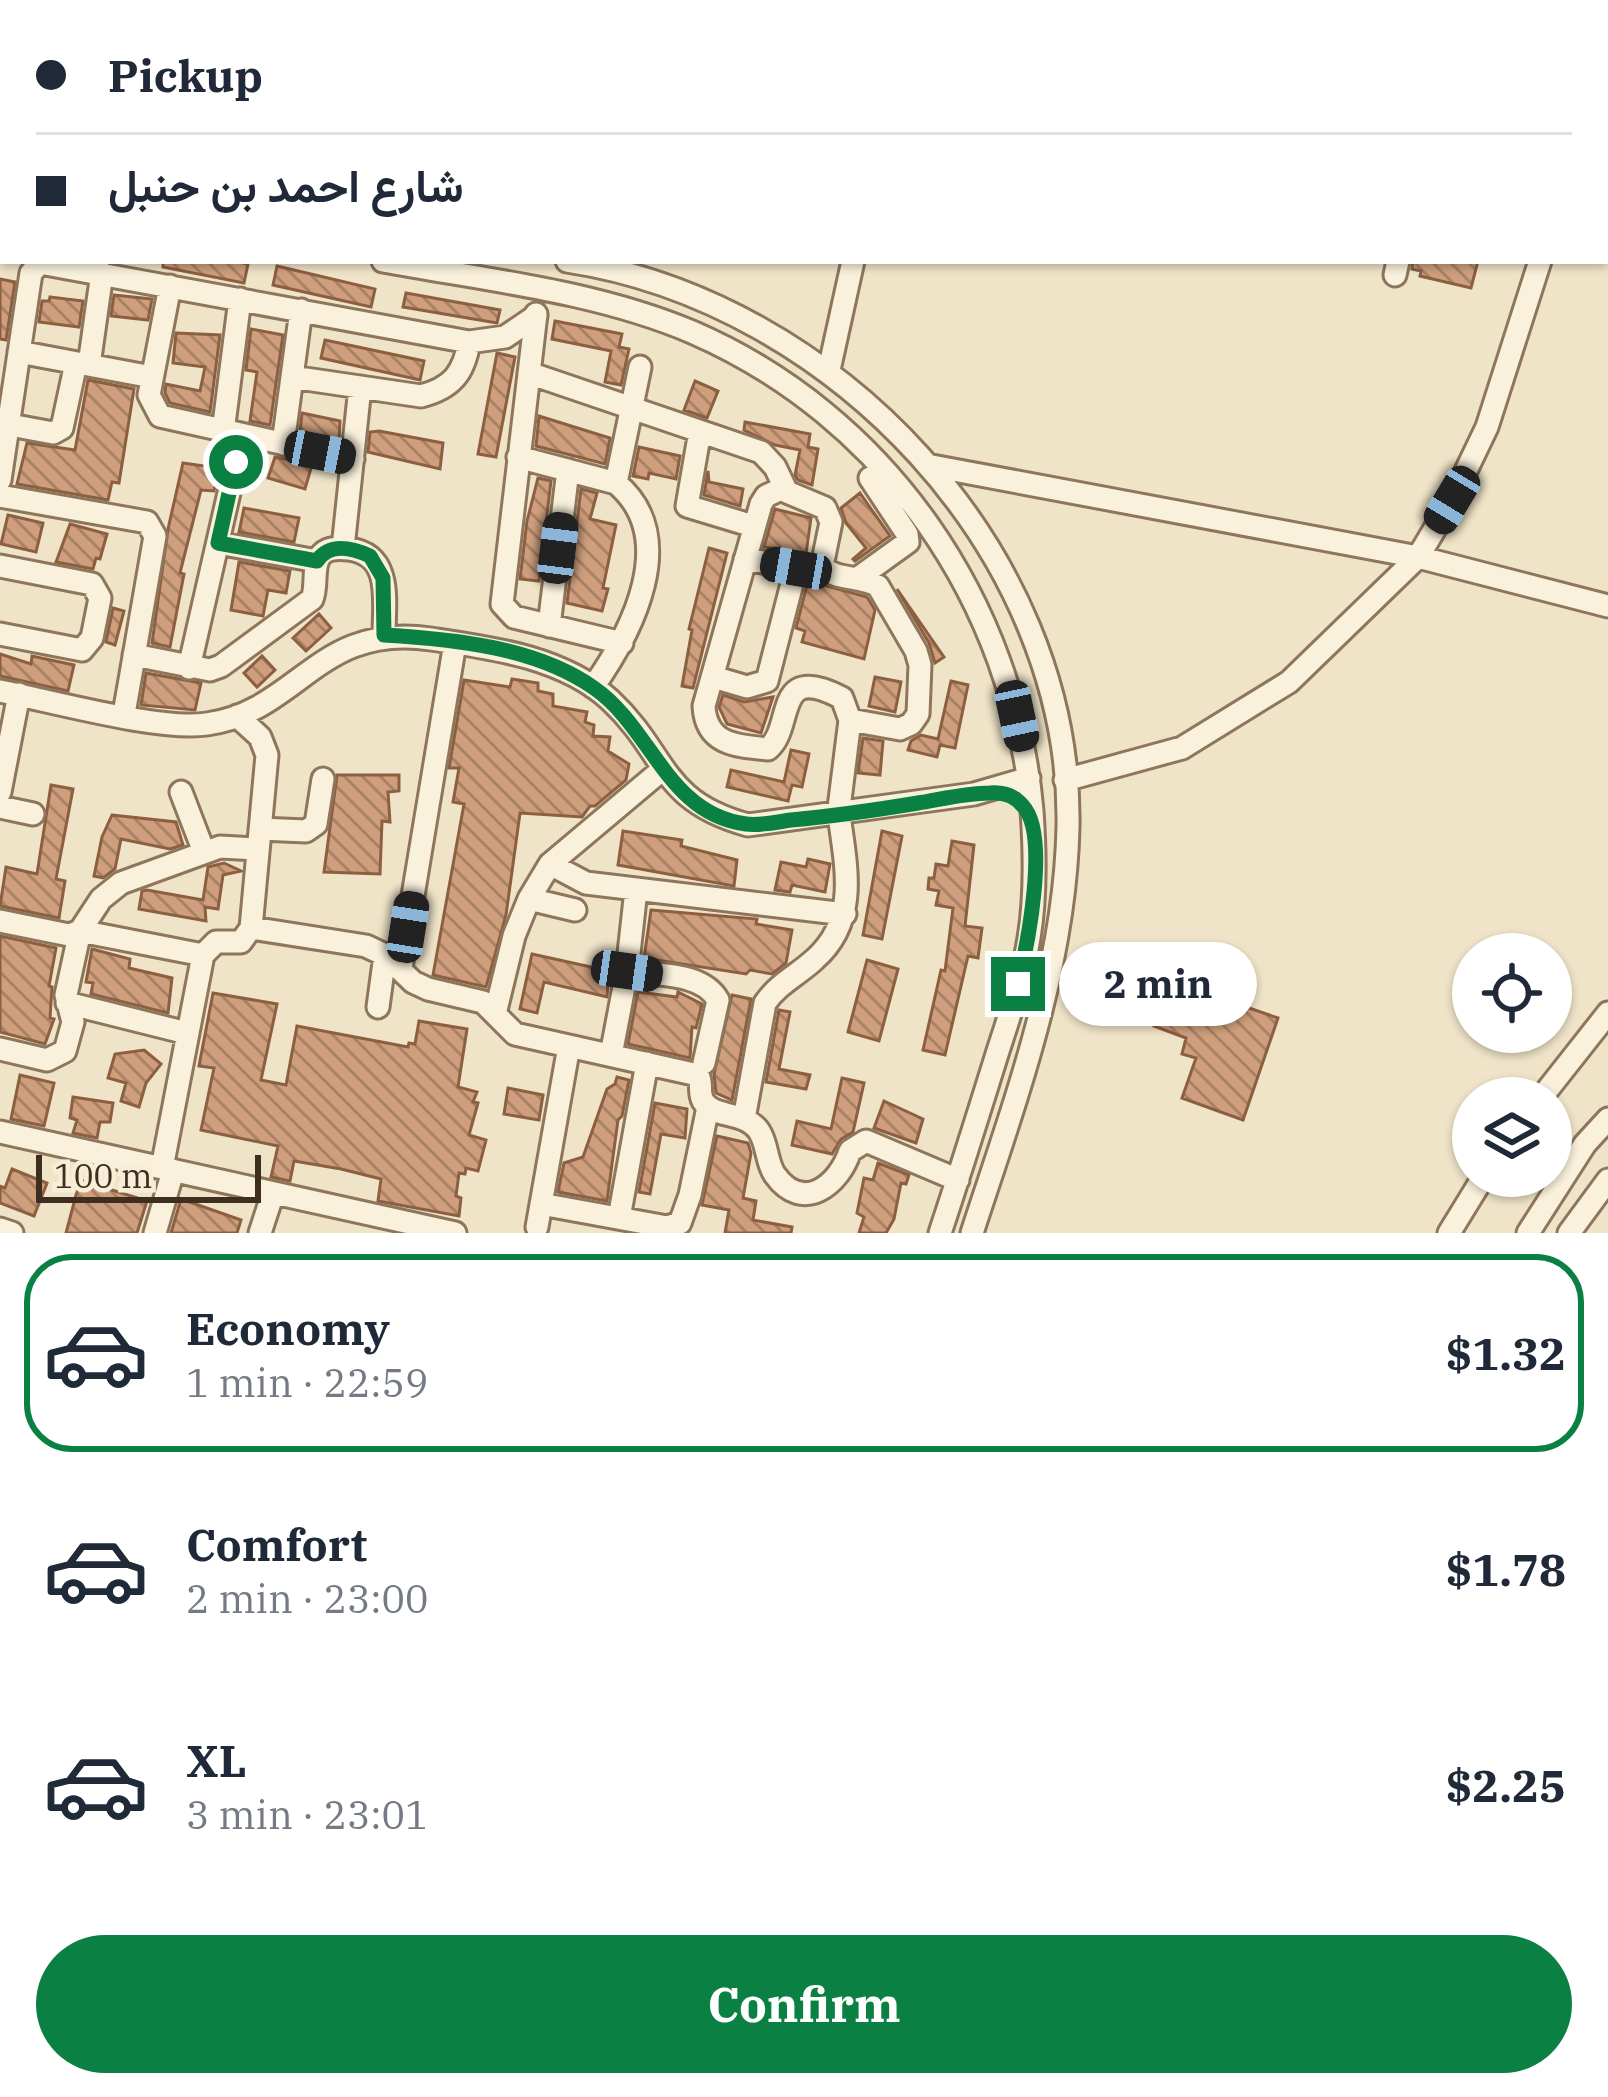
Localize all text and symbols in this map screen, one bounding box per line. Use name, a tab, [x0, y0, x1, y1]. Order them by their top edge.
text: Pickup	[108, 46, 263, 104]
text: شارع احمد بن حنبل	[108, 156, 464, 214]
car	[281, 427, 359, 477]
route start	[209, 435, 263, 489]
car	[1418, 460, 1486, 540]
car	[536, 510, 580, 586]
car	[757, 544, 835, 592]
car	[992, 677, 1042, 755]
car	[385, 889, 431, 965]
map controls	[1452, 933, 1572, 1197]
button: locate	[1452, 933, 1572, 1053]
callout: 2 min	[1060, 942, 1258, 1026]
car	[589, 948, 665, 994]
route end	[991, 957, 1045, 1011]
text: 2 min	[1103, 958, 1213, 1009]
button: layers	[1452, 1077, 1572, 1197]
scale bar	[36, 1149, 261, 1202]
text: 100 m	[54, 1154, 153, 1197]
icon: car	[42, 1299, 150, 1407]
text: Economy	[186, 1299, 390, 1357]
text: $1.32	[1446, 1324, 1566, 1382]
text: 1 min · 22:59	[186, 1357, 428, 1408]
icon: car	[42, 1515, 150, 1623]
text: Comfort	[186, 1515, 367, 1573]
text: $1.78	[1446, 1540, 1566, 1598]
text: 2 min · 23:00	[186, 1573, 428, 1624]
icon: car	[42, 1731, 150, 1839]
text: XL	[186, 1731, 247, 1789]
text: $2.25	[1446, 1756, 1566, 1814]
text: 3 min · 23:01	[186, 1789, 428, 1840]
button: Confirm	[36, 1935, 1572, 2073]

